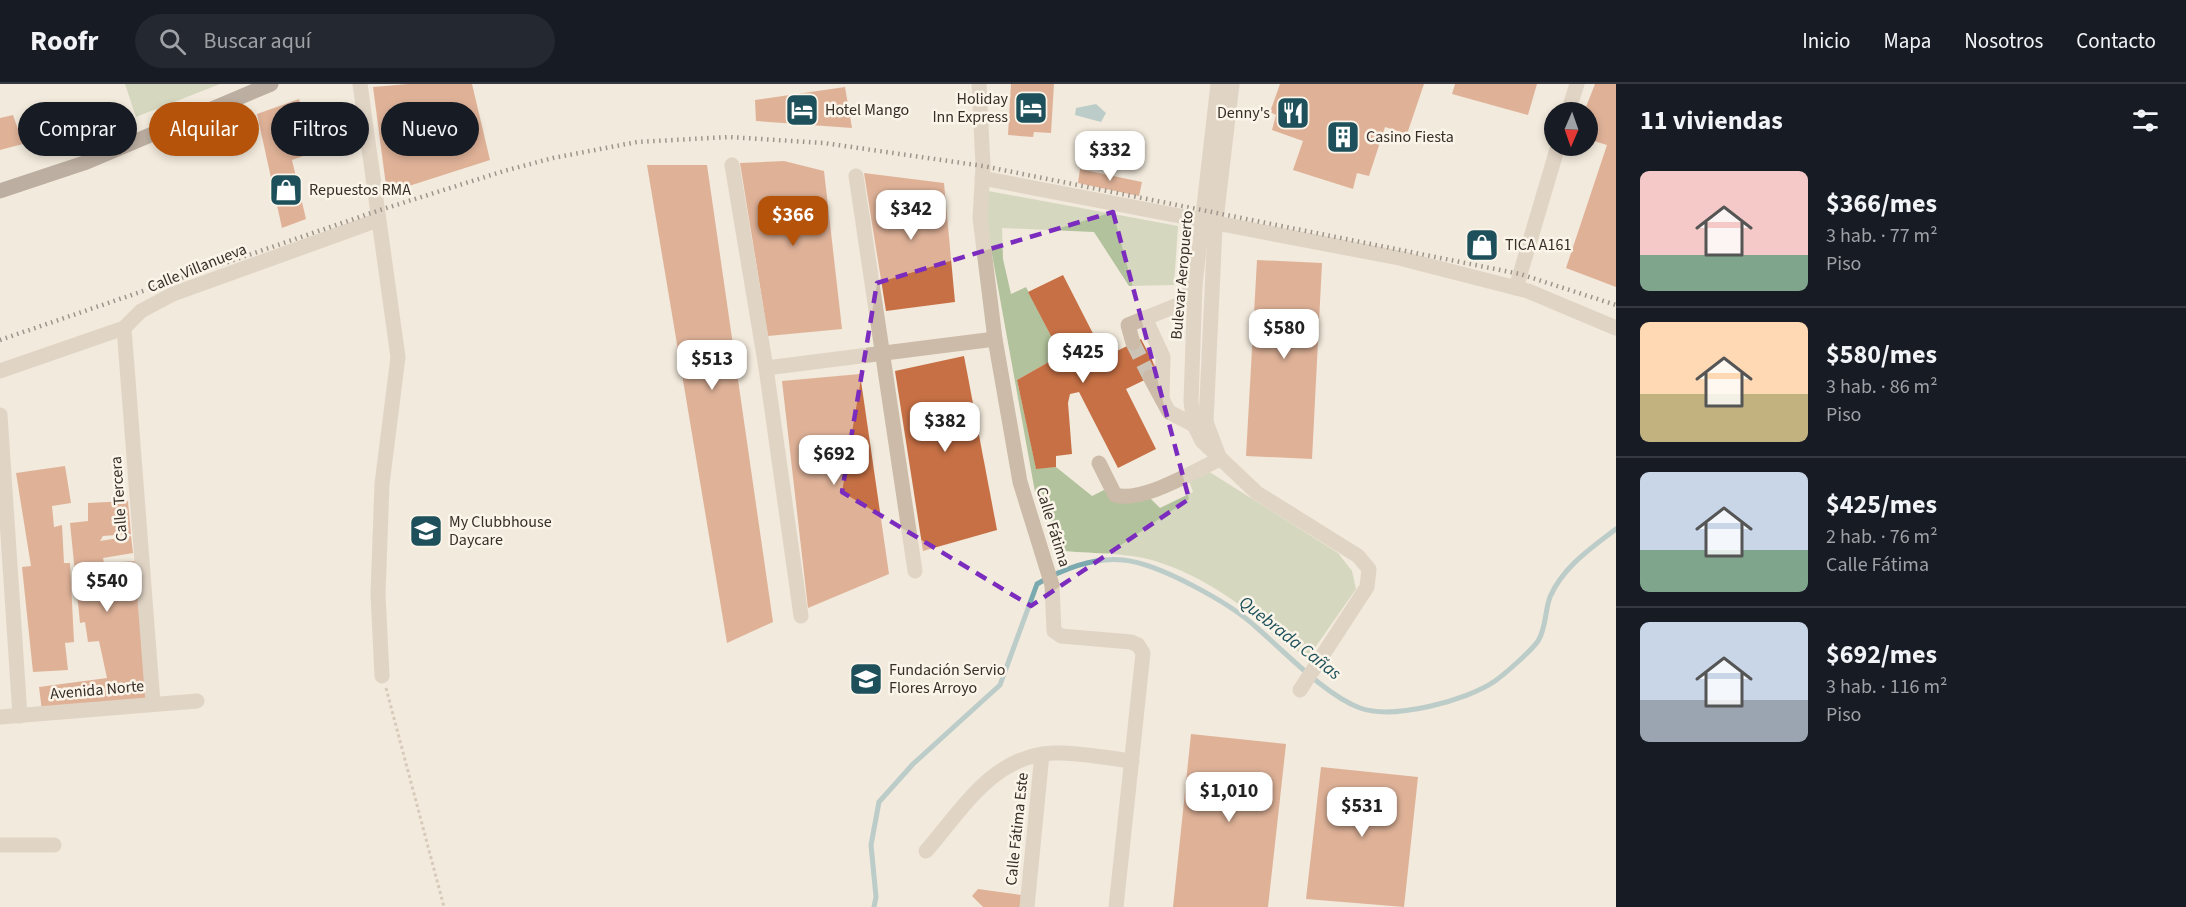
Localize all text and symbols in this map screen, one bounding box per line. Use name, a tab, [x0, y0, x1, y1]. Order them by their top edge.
search box	[135, 14, 555, 68]
text: Roofr	[30, 21, 99, 61]
icon: search	[156, 25, 189, 58]
text: Buscar aquí	[204, 25, 311, 57]
text: Inicio	[1802, 26, 1850, 56]
text: Mapa	[1883, 26, 1931, 56]
text: Nosotros	[1964, 26, 2043, 56]
text: Contacto	[2076, 26, 2156, 56]
place label: Holiday Inn Express	[932, 88, 1009, 128]
hotel icon: Holiday Inn Express	[1013, 90, 1049, 126]
hotel icon: Hotel Mango	[784, 92, 820, 128]
restaurant icon: Denny's	[1275, 95, 1311, 131]
place label: Hotel Mango	[825, 99, 909, 121]
chip: Comprar	[18, 102, 137, 156]
chip: Alquilar	[149, 102, 259, 156]
chip: Filtros	[271, 102, 369, 156]
chip: Nuevo	[381, 102, 479, 156]
place label: Denny's	[1217, 102, 1270, 124]
north arrow	[1544, 102, 1598, 156]
map controls	[1544, 102, 1598, 156]
text: 11 viviendas	[1640, 102, 1783, 139]
icon: filters	[2129, 104, 2162, 137]
building icon: Casino Fiesta	[1325, 119, 1361, 155]
place label: Casino Fiesta	[1366, 126, 1454, 148]
pin: $332	[1074, 131, 1146, 182]
text: $332	[1089, 136, 1131, 164]
shop icon: Repuestos RMA	[268, 172, 304, 208]
place label: Repuestos RMA	[309, 179, 411, 201]
text: $366/mes	[1826, 185, 1937, 222]
pin: $342	[875, 190, 947, 241]
text: $342	[890, 195, 932, 223]
icon: home	[1688, 195, 1760, 267]
pin: $366	[757, 196, 829, 247]
text: $366	[772, 201, 814, 229]
street label: Bulevar Aeropuerto	[1165, 209, 1199, 341]
text: 3 hab. · 77 m²	[1826, 222, 1938, 250]
shop icon: TICA A161	[1464, 227, 1500, 263]
place label: TICA A161	[1505, 234, 1571, 256]
street label: Calle Villanueva	[144, 238, 250, 298]
text: Piso	[1826, 250, 1861, 278]
pin: $580	[1248, 309, 1320, 360]
text: $580	[1263, 314, 1305, 342]
pin: $425	[1047, 333, 1119, 384]
text: $580/mes	[1826, 336, 1937, 373]
text: $425	[1062, 338, 1104, 366]
pin: $513	[676, 340, 748, 391]
text: $513	[691, 345, 733, 373]
icon: home	[1688, 346, 1760, 418]
text: 3 hab. · 86 m²	[1826, 373, 1938, 401]
text: Piso	[1826, 401, 1861, 429]
pin: $382	[909, 402, 981, 453]
text: $382	[924, 407, 966, 435]
pin: $692	[798, 435, 870, 486]
text: $692	[813, 440, 855, 468]
street label: Calle Tercera	[105, 456, 133, 542]
street label: Calle Fátima	[1030, 484, 1076, 570]
text: $425/mes	[1826, 486, 1937, 523]
icon: home	[1688, 496, 1760, 568]
place label: My Clubbhouse Daycare	[449, 511, 552, 551]
school or university icon: My Clubbhouse Daycare	[408, 513, 444, 549]
text: 2 hab. · 76 m²	[1826, 523, 1938, 551]
text: Calle Fátima	[1826, 551, 1929, 579]
pin: $540	[71, 562, 143, 613]
text: $540	[86, 567, 128, 595]
water label: Quebrada Cañas	[1234, 590, 1346, 686]
text: $692/mes	[1826, 636, 1937, 673]
icon: home	[1688, 646, 1760, 718]
place label: Fundación Servio Flores Arroyo	[889, 659, 1005, 699]
school or university icon: Fundación Servio Flores Arroyo	[848, 661, 884, 697]
text: 3 hab. · 116 m²	[1826, 673, 1947, 701]
street label: Avenida Norte	[49, 675, 145, 705]
text: Piso	[1826, 701, 1861, 729]
street label: Calle Fátima Este	[1000, 771, 1034, 887]
pin: $1,010	[1180, 772, 1278, 823]
text: $1,010	[1200, 777, 1258, 805]
pin: $531	[1326, 787, 1398, 838]
text: $531	[1341, 792, 1383, 820]

